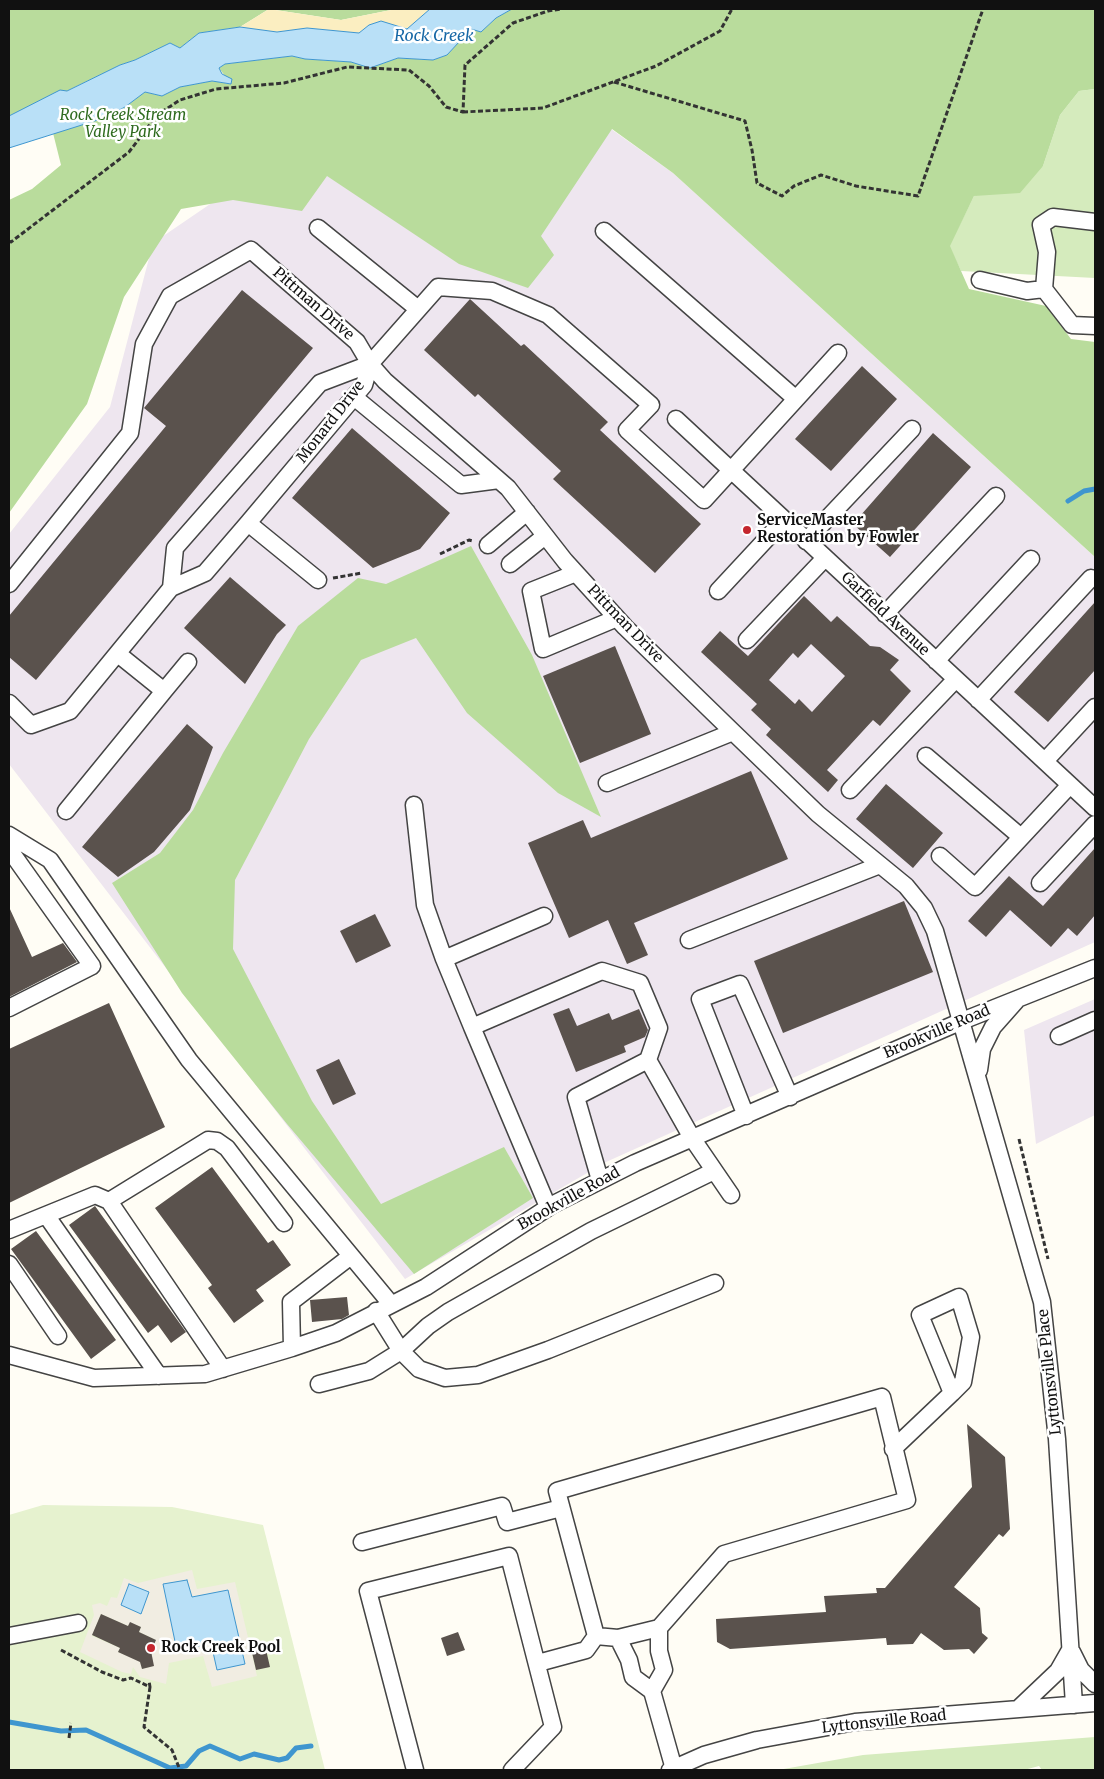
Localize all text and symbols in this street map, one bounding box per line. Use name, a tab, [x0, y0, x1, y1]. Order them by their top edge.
water label: Rock Creek	[394, 26, 474, 46]
park label: Rock Creek Stream Valley Park	[60, 107, 186, 142]
street label: Pittman Drive	[269, 264, 357, 344]
street label: Monard Drive	[293, 377, 369, 467]
place label: ServiceMaster Restoration by Fowler	[757, 512, 919, 547]
marker: ServiceMaster Restoration by Fowler	[741, 524, 753, 536]
street label: Garfield Avenue	[837, 569, 933, 659]
street label: Pittman Drive	[583, 581, 667, 667]
street label: Brookville Road	[881, 1001, 993, 1063]
street label: Brookville Road	[515, 1163, 623, 1235]
street label: Lyttonsville Place	[1034, 1308, 1066, 1436]
place label: Rock Creek Pool	[161, 1639, 281, 1657]
marker: Rock Creek Pool	[145, 1642, 157, 1654]
street label: Lyttonsville Road	[821, 1707, 947, 1737]

